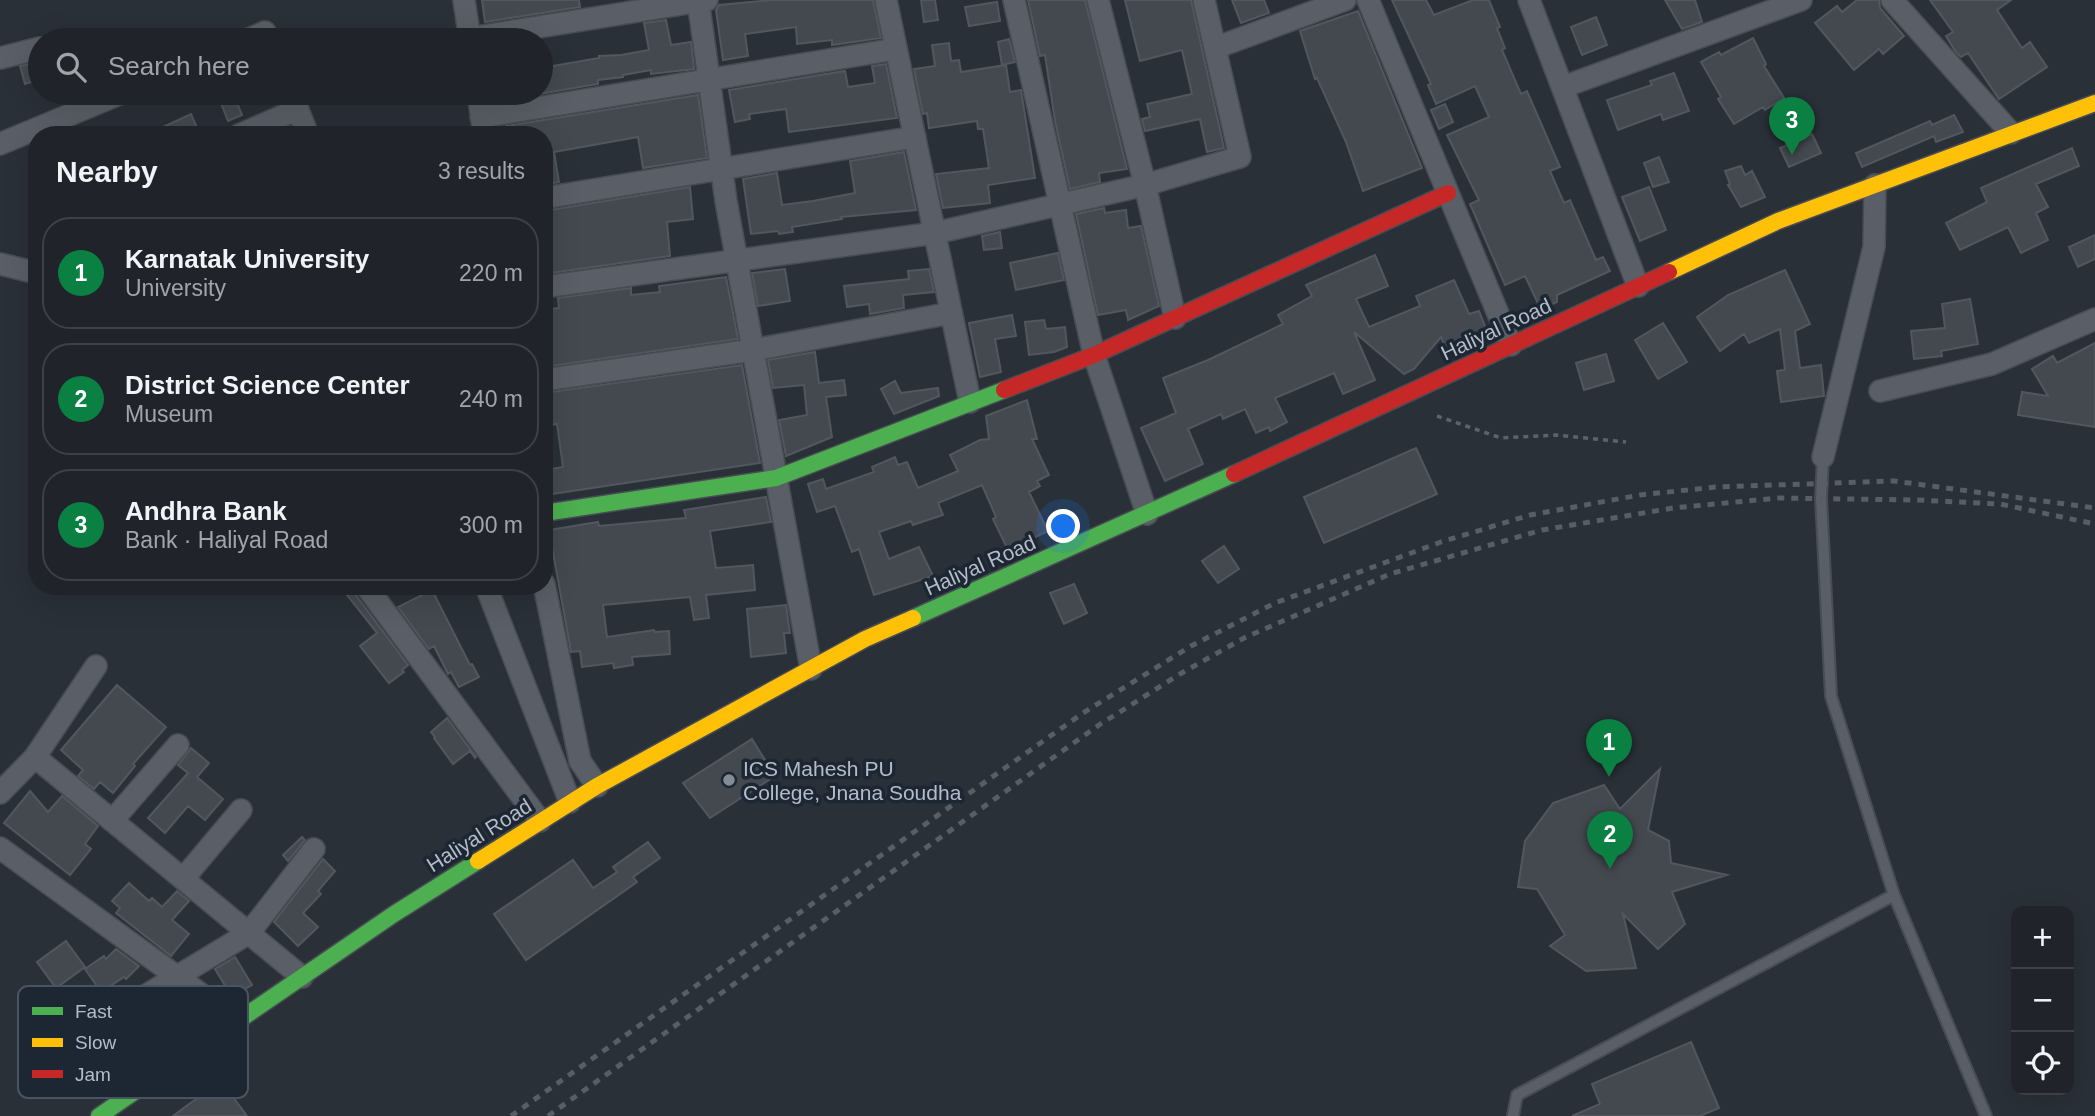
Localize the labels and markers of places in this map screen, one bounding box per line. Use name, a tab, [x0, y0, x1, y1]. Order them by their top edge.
pin: 3	[1769, 97, 1815, 155]
pin: 1	[1586, 719, 1632, 777]
place label: ICS Mahesh PU College, Jnana Soudha	[743, 757, 962, 804]
marker: ICS Mahesh PU College, Jnana Soudha	[721, 772, 737, 788]
pin: 2	[1587, 811, 1633, 869]

